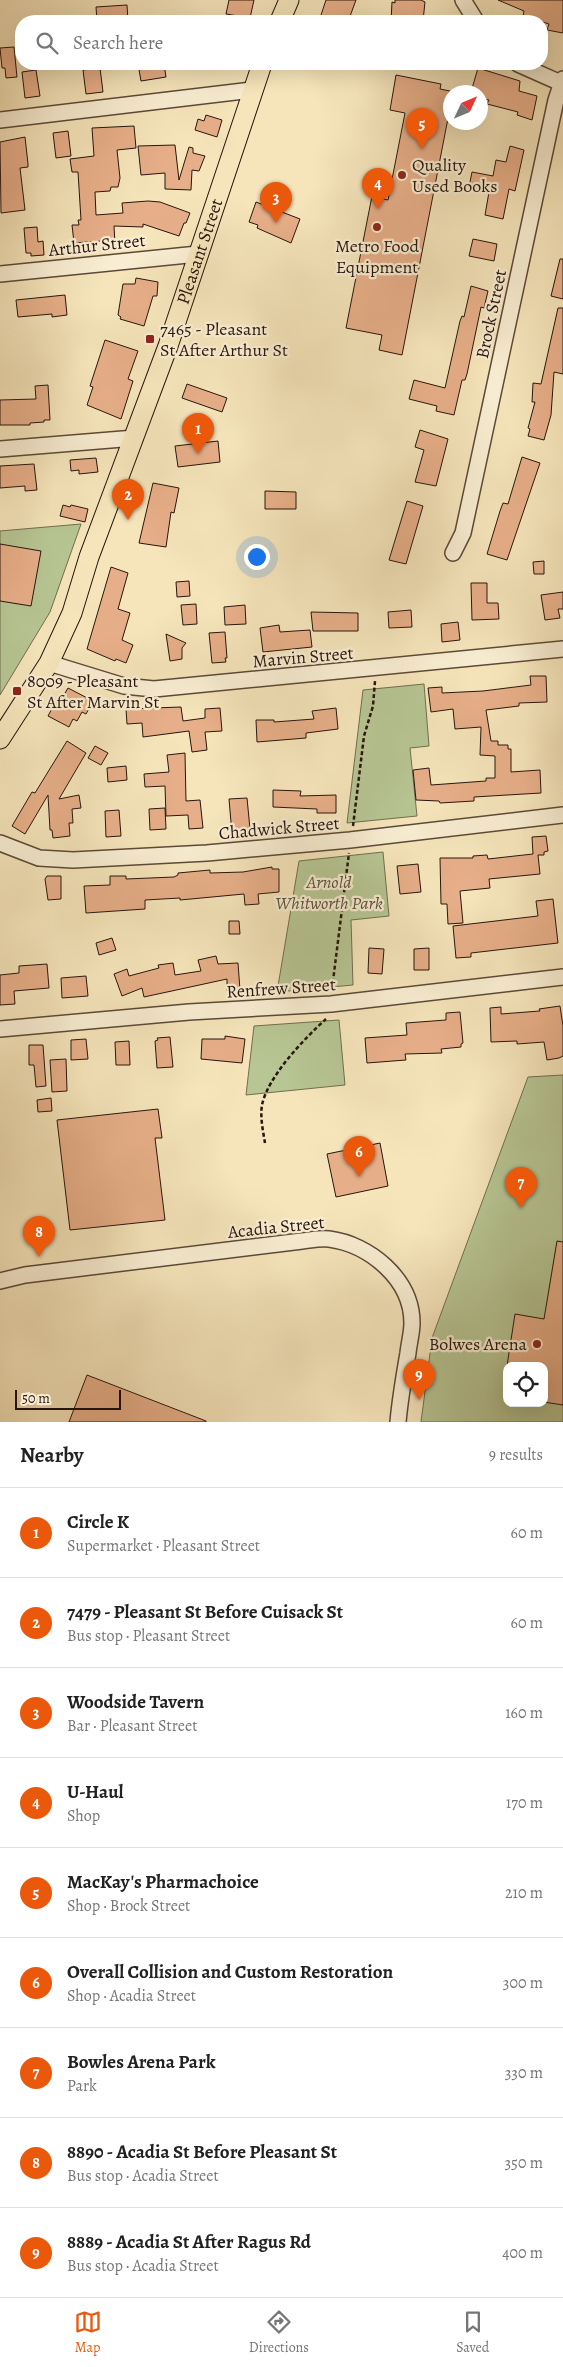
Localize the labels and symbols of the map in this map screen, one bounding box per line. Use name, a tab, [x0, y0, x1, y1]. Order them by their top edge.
north arrow	[443, 85, 488, 130]
pin: 5	[406, 108, 438, 149]
place label: Quality Used Books	[412, 153, 497, 198]
pin: 4	[362, 168, 394, 209]
marker: Quality Used Books	[396, 169, 408, 181]
pin: 3	[260, 182, 292, 223]
street label: Pleasant Street	[171, 195, 228, 307]
marker: Metro Food Equipment	[371, 221, 383, 233]
street label: Arthur Street	[46, 228, 147, 262]
place label: Metro Food Equipment	[335, 234, 419, 279]
street label: Brock Street	[470, 267, 512, 361]
place label: 7465 - Pleasant St After Arthur St	[160, 317, 288, 362]
marker: 7465 - Pleasant St After Arthur St	[144, 333, 156, 345]
pin: 1	[182, 413, 214, 454]
pin: 2	[112, 479, 144, 520]
your location	[244, 544, 270, 570]
street label: Marvin Street	[251, 641, 355, 673]
place label: 8009 - Pleasant St After Marvin St	[27, 669, 159, 714]
marker: 8009 - Pleasant St After Marvin St	[11, 685, 23, 697]
street label: Chadwick Street	[218, 811, 340, 845]
park label: Arnold Whitworth Park	[275, 870, 383, 915]
street label: Renfrew Street	[225, 972, 337, 1004]
pin: 6	[343, 1136, 375, 1177]
pin: 7	[505, 1167, 537, 1208]
street label: Acadia Street	[225, 1210, 326, 1244]
pin: 8	[23, 1216, 55, 1257]
place label: Bolwes Arena	[429, 1332, 528, 1356]
marker: Bolwes Arena	[531, 1338, 543, 1350]
pin: 9	[403, 1359, 435, 1400]
scale bar	[15, 1387, 121, 1410]

